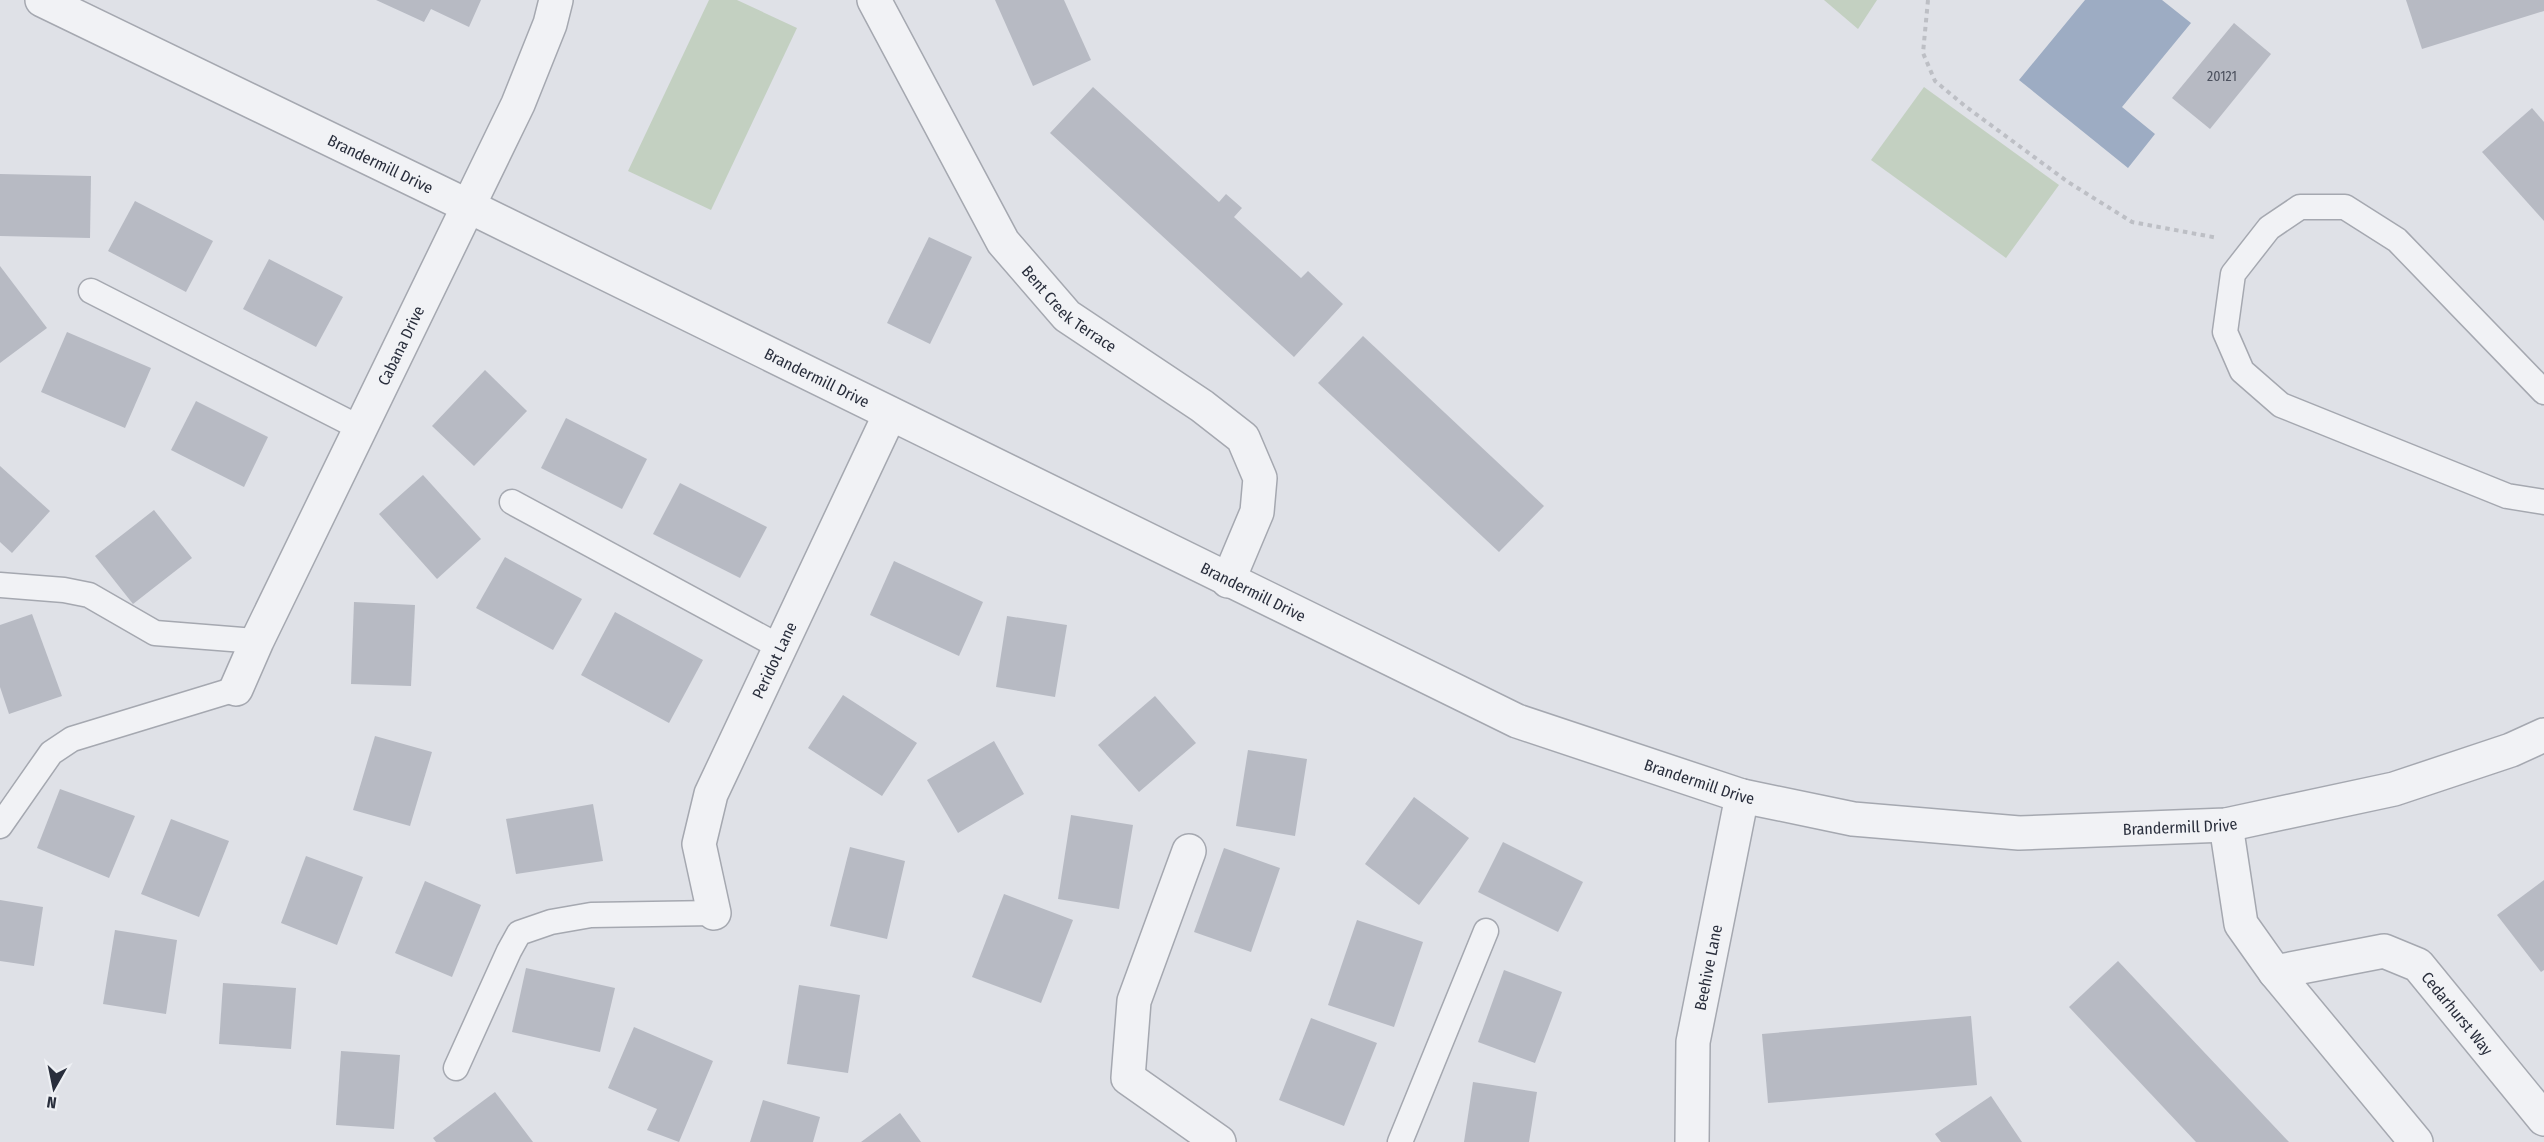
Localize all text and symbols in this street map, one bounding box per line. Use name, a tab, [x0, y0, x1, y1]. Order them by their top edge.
house number: 20121	[2207, 68, 2237, 85]
street label: Brandermill Drive	[325, 131, 436, 198]
street label: Bent Creek Terrace	[1018, 262, 1120, 356]
street label: Cabana Drive	[374, 303, 428, 388]
street label: Brandermill Drive	[761, 344, 873, 412]
street label: Brandermill Drive	[1197, 558, 1309, 626]
street label: Peridot Lane	[748, 619, 801, 702]
street label: Brandermill Drive	[1642, 755, 1756, 808]
street label: Brandermill Drive	[2122, 814, 2239, 839]
street label: Beehive Lane	[1691, 923, 1726, 1012]
street label: Cedarhurst Way	[2417, 968, 2497, 1060]
north arrow	[24, 1058, 84, 1118]
text: N	[46, 1092, 58, 1112]

